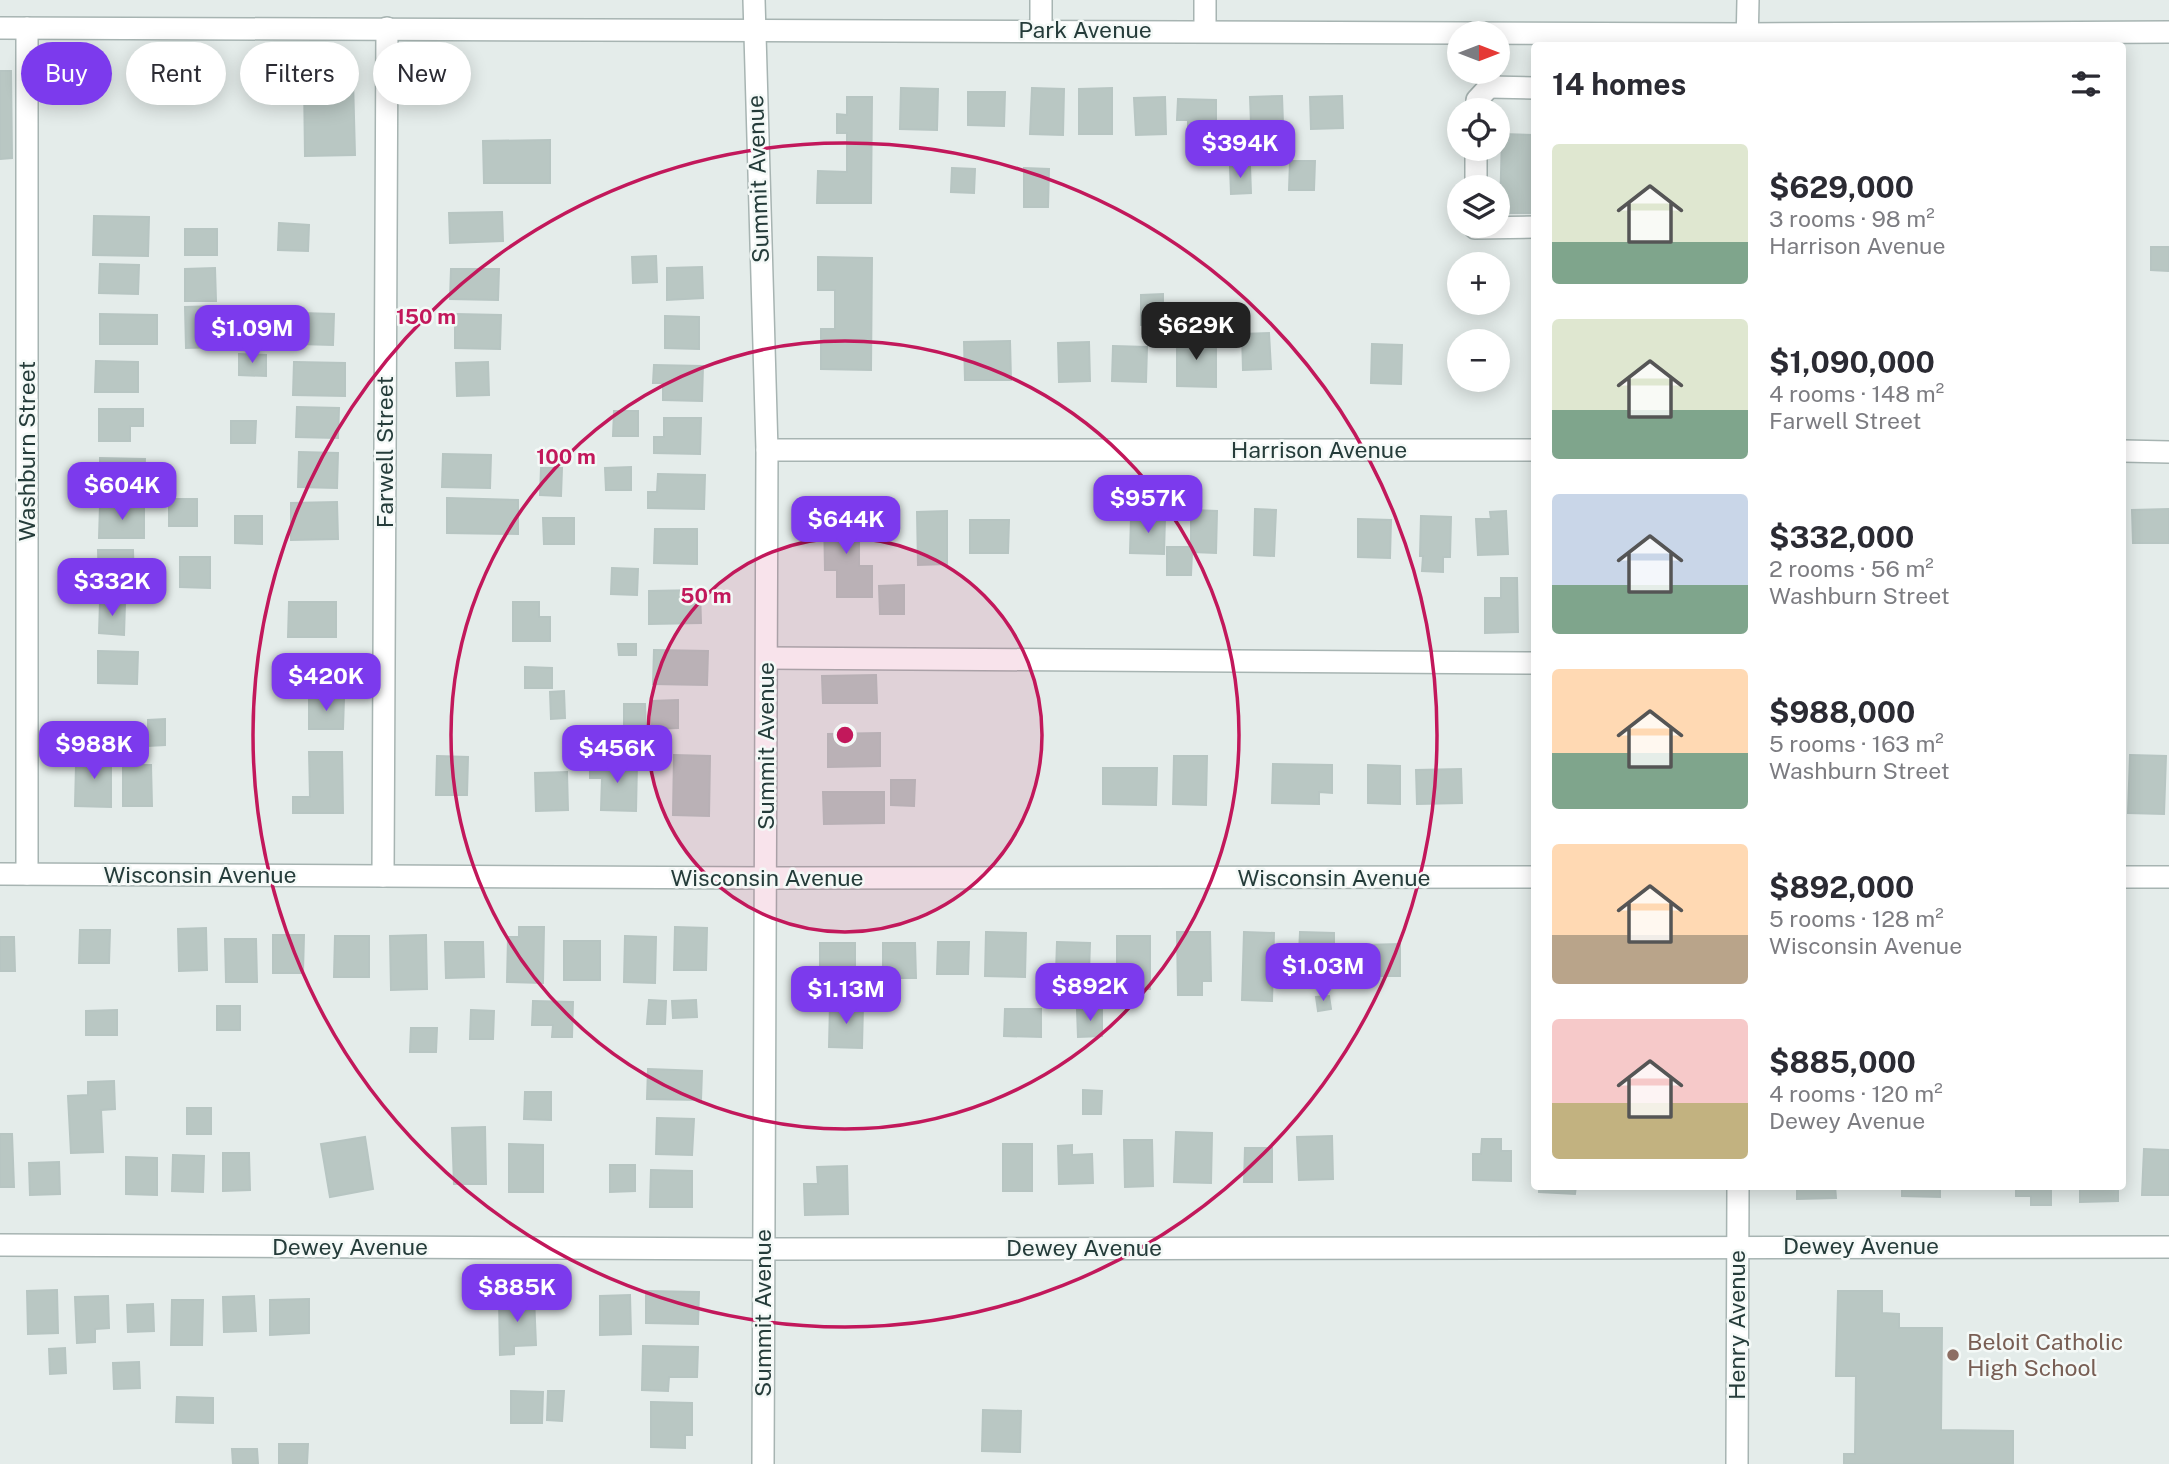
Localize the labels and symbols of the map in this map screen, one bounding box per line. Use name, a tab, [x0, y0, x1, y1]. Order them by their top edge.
street label: Park Avenue	[1018, 16, 1152, 43]
north arrow	[1447, 21, 1510, 84]
street label: Summit Avenue	[741, 95, 774, 263]
pin: $394K	[1191, 120, 1289, 180]
pin: $629K	[1147, 302, 1245, 362]
text: 150 m	[396, 304, 456, 329]
pin: $1.09M	[195, 306, 309, 365]
street label: Washburn Street	[13, 361, 40, 541]
street label: Farwell Street	[371, 376, 398, 528]
street label: Harrison Avenue	[1231, 436, 1407, 463]
text: 100 m	[536, 444, 596, 469]
pin: $604K	[73, 462, 171, 522]
pin: $957K	[1099, 476, 1197, 535]
pin: $644K	[797, 496, 895, 556]
pin: $332K	[63, 558, 161, 618]
text: 50 m	[680, 583, 732, 608]
pin: $420K	[277, 654, 375, 713]
street label: Summit Avenue	[752, 662, 779, 830]
pin: $988K	[45, 722, 143, 781]
centre of rings	[833, 723, 857, 747]
pin: $456K	[568, 726, 666, 785]
street label: Wisconsin Avenue	[103, 861, 297, 888]
street label: Wisconsin Avenue	[670, 864, 864, 891]
street label: Wisconsin Avenue	[1237, 864, 1431, 891]
pin: $1.03M	[1266, 944, 1380, 1003]
pin: $892K	[1041, 964, 1139, 1023]
pin: $1.13M	[789, 967, 903, 1026]
street label: Summit Avenue	[749, 1229, 776, 1397]
street label: Dewey Avenue	[1783, 1232, 1939, 1259]
street label: Dewey Avenue	[272, 1233, 428, 1260]
street label: Dewey Avenue	[1006, 1234, 1162, 1261]
street label: Henry Avenue	[1723, 1250, 1750, 1400]
pin: $885K	[468, 1264, 566, 1324]
place label: Beloit Catholic High School	[1967, 1328, 2123, 1381]
marker: Beloit Catholic High School	[1945, 1347, 1961, 1363]

